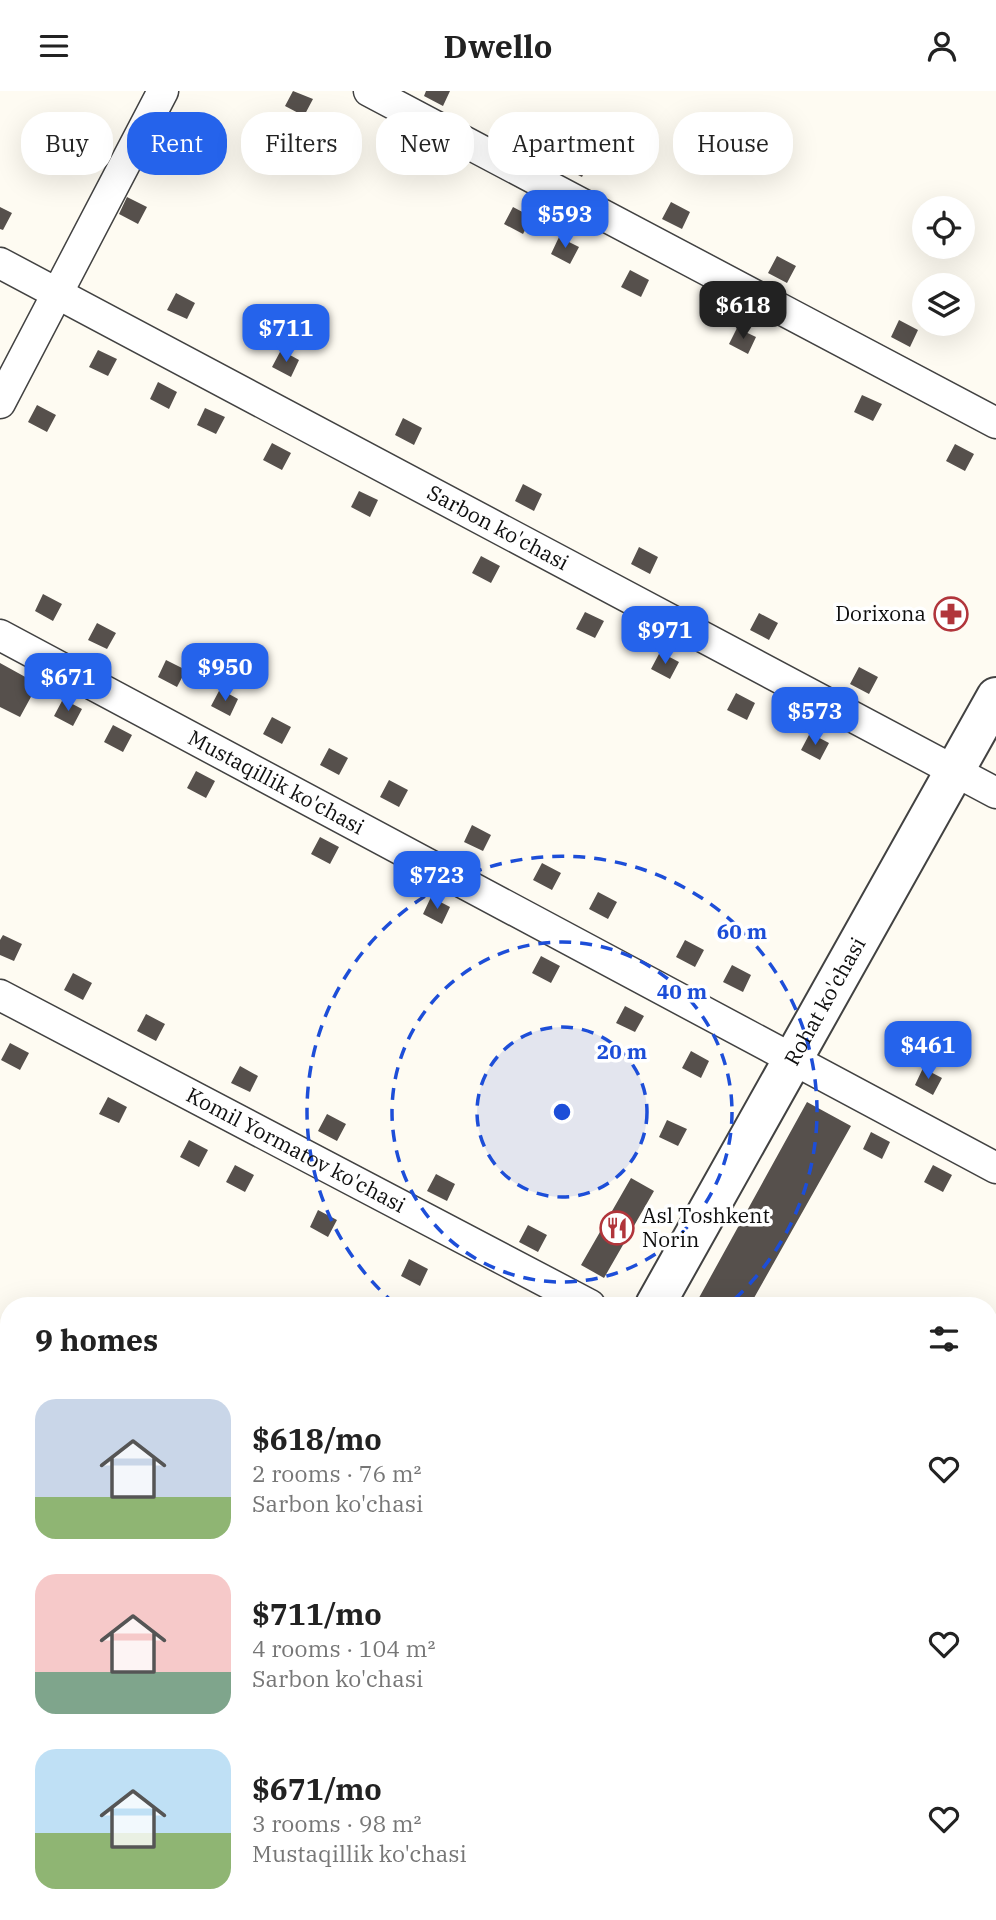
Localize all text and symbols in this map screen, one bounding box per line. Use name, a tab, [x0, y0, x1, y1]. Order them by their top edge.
text: Dwello	[444, 25, 552, 67]
icon: menu	[35, 27, 73, 65]
icon: person	[923, 27, 961, 65]
chip: Buy	[21, 112, 113, 175]
chip: Rent	[127, 112, 227, 175]
chip: Filters	[241, 112, 362, 175]
chip: New	[376, 112, 474, 175]
chip: Apartment	[488, 112, 659, 175]
chip: House	[673, 112, 793, 175]
pin: $593	[524, 191, 606, 250]
map controls	[912, 196, 975, 336]
button: locate	[912, 196, 975, 259]
text: $593	[537, 198, 593, 228]
button: layers	[912, 273, 975, 336]
pin: $618	[702, 281, 784, 341]
text: $618	[715, 289, 771, 319]
pin: $711	[245, 305, 327, 364]
text: $711	[258, 312, 314, 342]
street label: Sarbon ko'chasi	[423, 478, 574, 576]
pharmacy icon: Dorixona	[932, 595, 970, 633]
place label: Dorixona	[835, 599, 926, 627]
pin: $971	[624, 607, 706, 666]
text: $971	[637, 614, 693, 644]
pin: $950	[184, 643, 266, 703]
text: $950	[197, 651, 253, 681]
pin: $671	[27, 653, 109, 713]
text: $671	[40, 661, 96, 691]
pin: $573	[774, 687, 856, 747]
text: $573	[787, 695, 843, 725]
street label: Mustaqillik ko'chasi	[183, 723, 370, 840]
pin: $723	[396, 851, 478, 911]
text: $723	[409, 859, 465, 889]
text: 60 m	[717, 917, 767, 945]
street label: Rohat ko'chasi	[777, 932, 871, 1070]
text: 40 m	[657, 977, 707, 1005]
pin: $461	[887, 1021, 969, 1081]
text: $461	[900, 1029, 956, 1059]
text: 20 m	[597, 1037, 647, 1065]
street label: Komil Yormatov ko'chasi	[182, 1080, 411, 1219]
centre of rings	[550, 1100, 574, 1124]
place label: Asl Toshkent Norin	[642, 1201, 770, 1253]
restaurant icon: Asl Toshkent Norin	[598, 1209, 636, 1247]
text: 9 homes	[35, 1320, 158, 1359]
icon: filters	[925, 1320, 963, 1358]
text: $618/mo	[252, 1419, 382, 1458]
icon: home	[91, 1427, 175, 1511]
icon: heart	[925, 1450, 963, 1488]
text: 2 rooms · 76 m²	[252, 1458, 422, 1488]
text: Sarbon ko'chasi	[252, 1488, 423, 1518]
text: $711/mo	[252, 1594, 382, 1633]
icon: home	[91, 1602, 175, 1686]
icon: heart	[925, 1625, 963, 1663]
text: 4 rooms · 104 m²	[252, 1633, 435, 1663]
text: Sarbon ko'chasi	[252, 1663, 423, 1693]
text: $671/mo	[252, 1769, 382, 1808]
icon: home	[91, 1777, 175, 1861]
icon: heart	[925, 1800, 963, 1838]
text: 3 rooms · 98 m²	[252, 1808, 422, 1838]
text: Mustaqillik ko'chasi	[252, 1838, 467, 1868]

